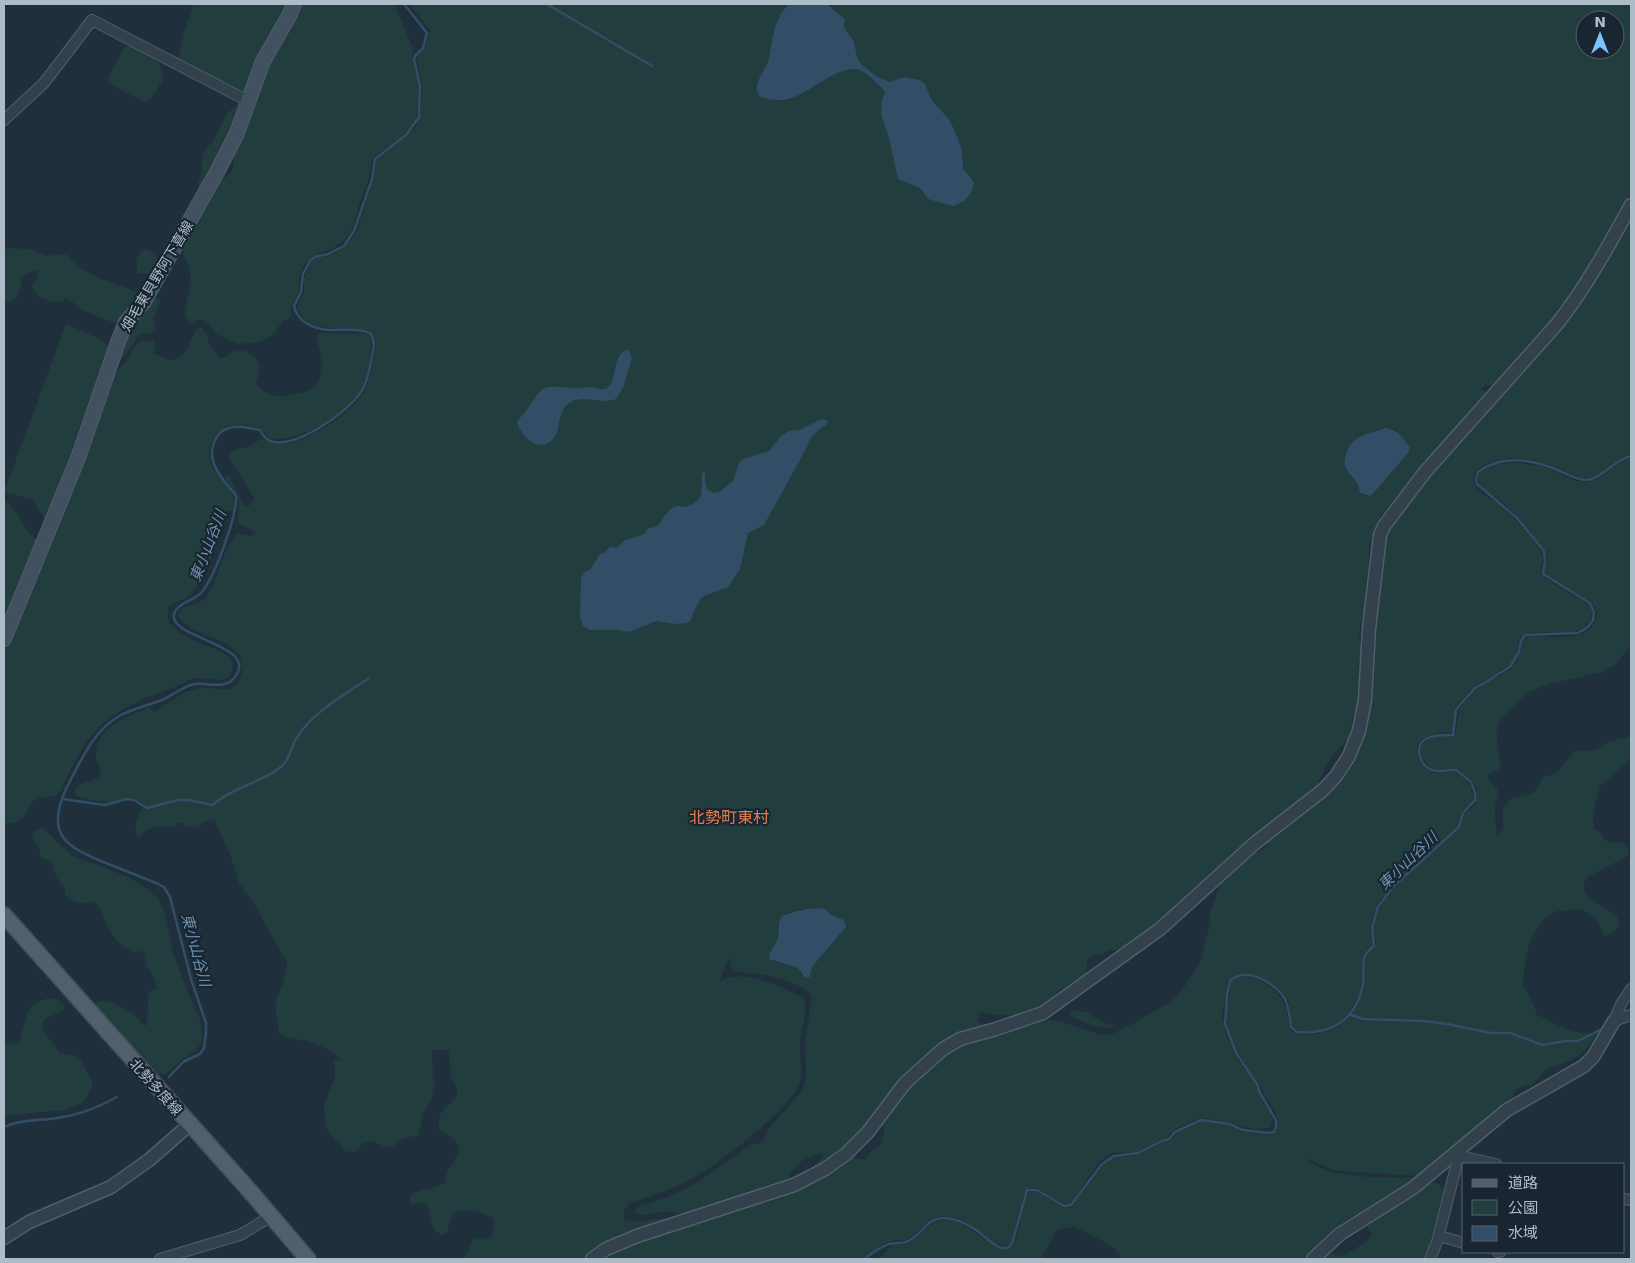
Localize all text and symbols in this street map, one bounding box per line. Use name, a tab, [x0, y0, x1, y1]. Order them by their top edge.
north arrow	[1575, 10, 1625, 60]
text: N	[1594, 14, 1606, 30]
street label: 畑毛東貝野阿下喜線	[118, 218, 196, 334]
water label: 東小山谷川	[186, 506, 231, 584]
district label: 北勢町東村	[689, 808, 769, 827]
water label: 東小山谷川	[1375, 827, 1443, 894]
water label: 東小山谷川	[178, 911, 215, 990]
street label: 北勢多度線	[127, 1056, 185, 1118]
legend	[1462, 1163, 1625, 1253]
text: 道路	[1508, 1174, 1538, 1192]
text: 公園	[1508, 1199, 1538, 1217]
text: 水域	[1508, 1224, 1538, 1242]

